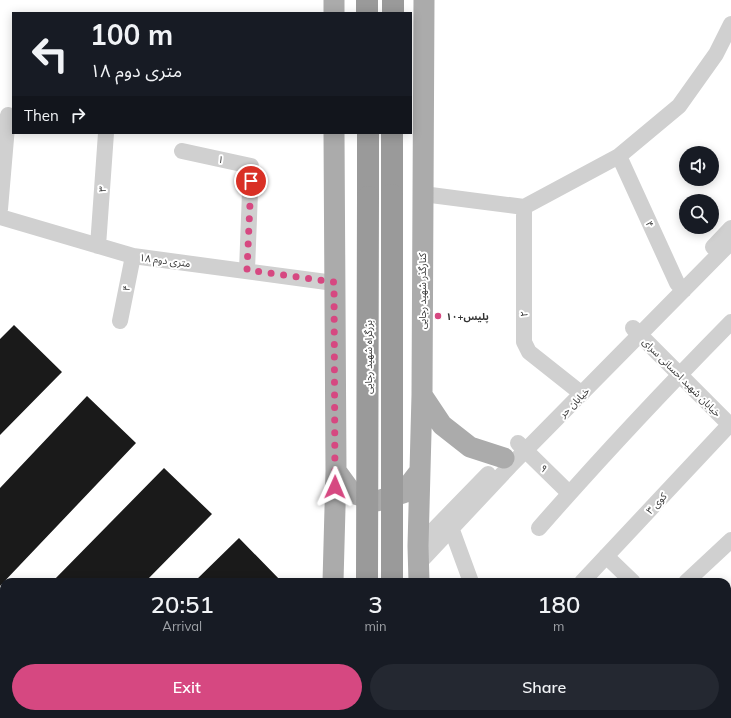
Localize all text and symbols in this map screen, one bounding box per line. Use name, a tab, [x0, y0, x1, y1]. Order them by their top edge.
text: 100 m	[90, 17, 173, 52]
icon: left	[24, 28, 76, 80]
text: ۱۸ متری دوم	[90, 59, 182, 82]
icon: right	[67, 104, 89, 126]
text: Then	[24, 106, 59, 125]
map controls	[679, 146, 719, 234]
button: sound	[679, 146, 719, 186]
street label: ۱	[217, 153, 225, 166]
pin	[234, 164, 268, 198]
icon: arrive	[240, 170, 262, 192]
street label: ۳	[96, 185, 109, 192]
button: search	[679, 194, 719, 234]
street label: ۴	[642, 219, 657, 229]
street label: ۱۸ متری دوم	[138, 251, 191, 272]
street label: کنارگذر شهید رجایی	[416, 252, 429, 329]
street label: ۴	[120, 284, 133, 292]
place label: پلیس+١٠	[446, 310, 489, 324]
marker: پلیس+١٠	[433, 311, 443, 321]
street label: ۲	[518, 311, 531, 317]
street label: بزرگراه شهید رجایی	[362, 320, 375, 394]
street label: خیابان شهید احسانی سرای	[640, 335, 724, 420]
street label: خیابان حر	[556, 384, 592, 421]
street label: ۹	[537, 462, 550, 475]
position arrow	[314, 466, 356, 508]
street label: کوی ۳	[643, 489, 670, 517]
text: 20:51	[151, 589, 214, 619]
text: 3	[368, 589, 383, 619]
text: 180	[537, 589, 580, 619]
text: Arrival	[162, 618, 202, 634]
text: min	[364, 618, 387, 634]
text: m	[553, 618, 564, 634]
button: Exit	[12, 664, 362, 710]
button: Share	[370, 664, 719, 710]

